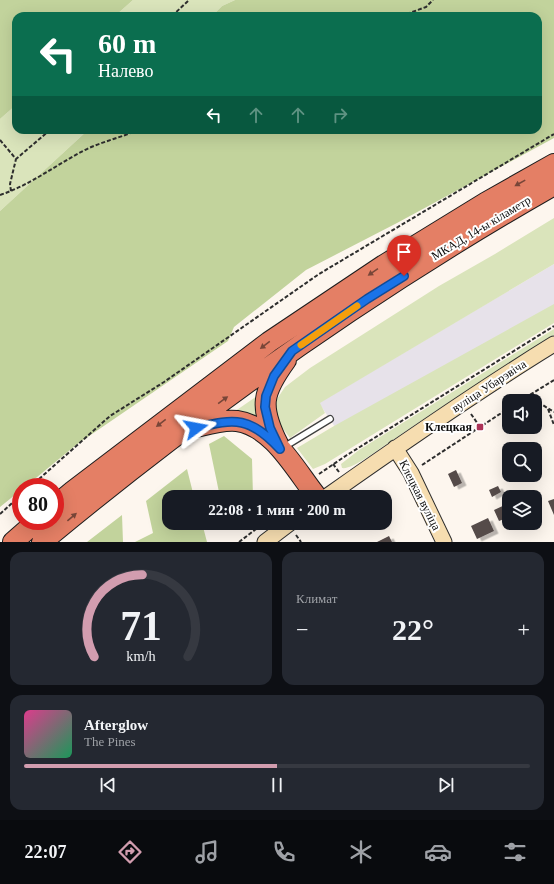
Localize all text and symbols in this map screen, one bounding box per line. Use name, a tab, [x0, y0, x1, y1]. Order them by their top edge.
icon: left	[32, 28, 84, 80]
text: 60 m	[98, 28, 156, 59]
text: Налево	[98, 61, 154, 81]
icon: left	[203, 104, 225, 126]
icon: ahead	[245, 104, 267, 126]
icon: ahead	[287, 104, 309, 126]
icon: right	[329, 104, 351, 126]
one-way arrow	[514, 180, 526, 187]
street label: МКАД, 14-ы кіламетр	[429, 193, 533, 263]
pin	[387, 235, 421, 276]
icon: arrive	[393, 241, 415, 263]
one-way arrow	[367, 268, 378, 276]
one-way arrow	[259, 340, 270, 349]
street label: вуліца Убарэвіча	[449, 356, 529, 415]
map controls	[502, 394, 542, 530]
button: sound	[502, 394, 542, 434]
one-way arrow	[218, 396, 229, 404]
position arrow	[175, 407, 217, 449]
one-way arrow	[156, 419, 167, 427]
place label: Клецкая	[425, 420, 473, 434]
marker: Клецкая	[475, 422, 485, 432]
button: search	[502, 442, 542, 482]
street label: Клецкая вуліца	[396, 457, 444, 533]
speed limit sign: 80	[12, 478, 64, 530]
button: layers	[502, 490, 542, 530]
text: 22:08 · 1 мин · 200 m	[208, 502, 346, 518]
one-way arrow	[67, 513, 77, 522]
text: Климат	[296, 591, 337, 606]
text: 71	[120, 602, 162, 648]
text: 22°	[392, 613, 434, 646]
text: −	[296, 617, 308, 642]
text: +	[518, 617, 530, 642]
text: km/h	[126, 647, 156, 663]
text: Afterglow	[84, 717, 148, 733]
text: The Pines	[84, 734, 136, 749]
icon: previous	[97, 774, 119, 796]
icon: pause	[266, 774, 288, 796]
icon: next	[435, 774, 457, 796]
icon: directions	[116, 838, 144, 866]
icon: music	[193, 838, 221, 866]
icon: phone	[270, 838, 298, 866]
icon: climate	[347, 838, 375, 866]
icon: car	[424, 838, 452, 866]
icon: filters	[501, 838, 529, 866]
text: 22:07	[25, 842, 67, 862]

